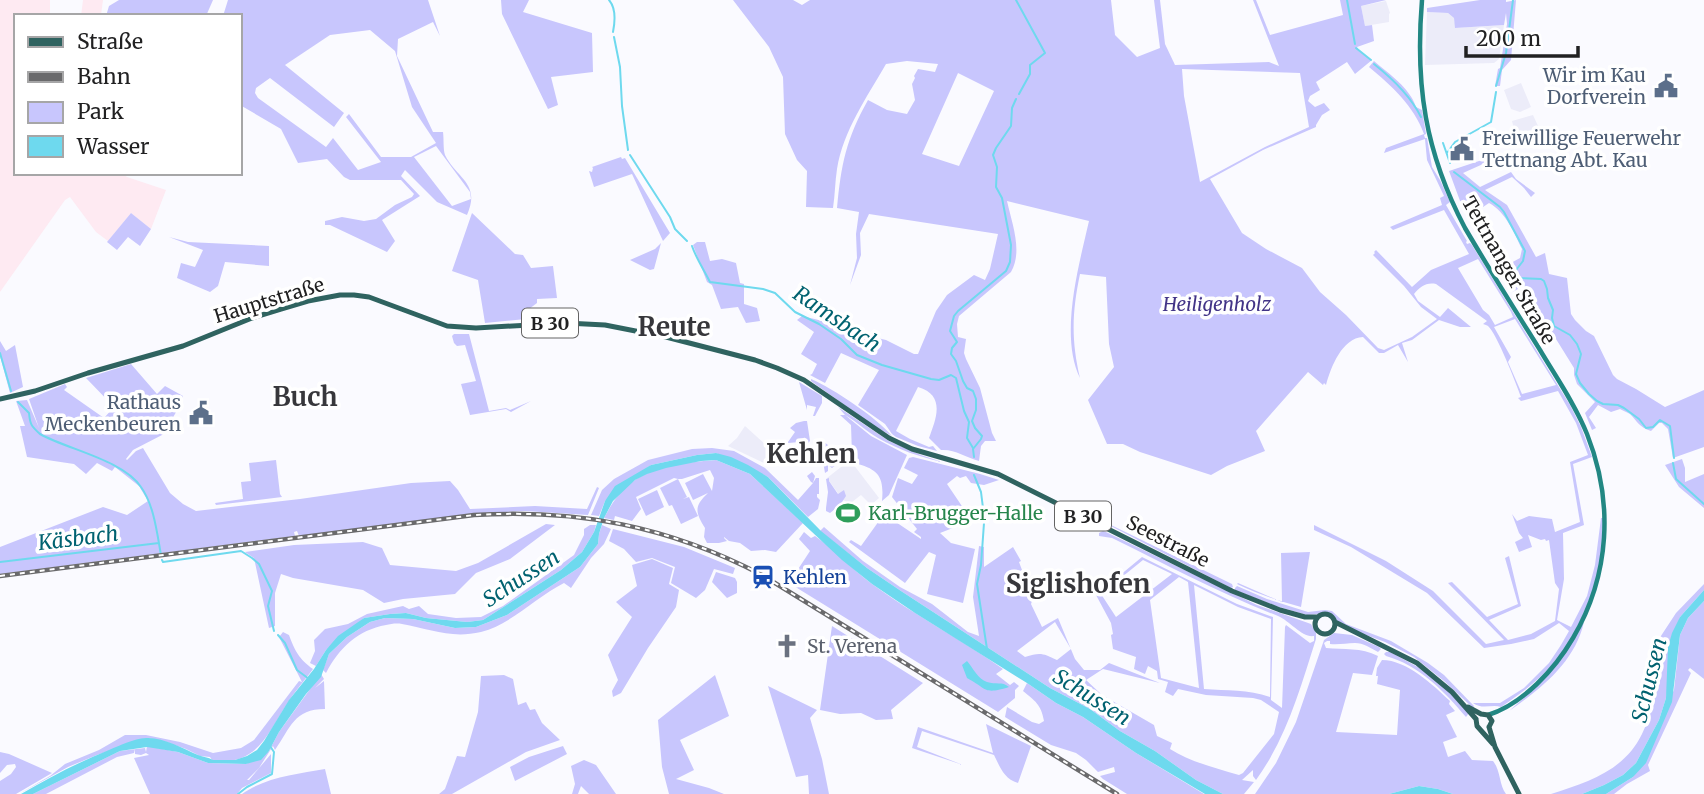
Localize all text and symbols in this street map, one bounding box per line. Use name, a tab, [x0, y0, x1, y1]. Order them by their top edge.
legend	[14, 14, 242, 175]
scale bar	[1466, 14, 1578, 58]
text: 200 m	[1476, 25, 1541, 52]
text: Straße	[77, 28, 143, 55]
text: Bahn	[77, 63, 131, 90]
place label: Wir im Kau Dorfverein	[1542, 63, 1646, 109]
public building icon: Wir im Kau Dorfverein	[1652, 72, 1680, 100]
text: Park	[77, 98, 124, 125]
place label: Freiwillige Feuerwehr Tettnang Abt. Kau	[1482, 126, 1682, 172]
text: Wasser	[76, 133, 149, 160]
public building icon: Freiwillige Feuerwehr Tettnang Abt. Kau	[1448, 135, 1476, 163]
street label: Tettnanger Straße	[1457, 192, 1561, 348]
street label: Hauptstraße	[211, 272, 327, 328]
water label: Ramsbach	[788, 280, 886, 358]
park label: Heiligenholz	[1162, 292, 1271, 316]
road number: B 30	[522, 309, 578, 338]
district label: Reute	[637, 310, 711, 343]
district label: Buch	[272, 380, 338, 413]
place label: Rathaus Meckenbeuren	[45, 390, 181, 436]
public building icon: Rathaus Meckenbeuren	[187, 399, 215, 427]
district label: Kehlen	[766, 437, 856, 470]
sports icon: Karl-Brugger-Halle	[834, 499, 862, 527]
place label: Karl-Brugger-Halle	[868, 501, 1043, 525]
road number: B 30	[1055, 502, 1111, 530]
street label: Seestraße	[1123, 510, 1214, 572]
water label: Käsbach	[35, 520, 120, 556]
water label: Schussen	[477, 543, 565, 613]
station icon: Kehlen	[749, 563, 777, 591]
place label: Kehlen	[783, 565, 847, 589]
district label: Siglishofen	[1006, 567, 1151, 600]
church icon: St. Verena	[773, 632, 801, 660]
place label: St. Verena	[807, 634, 897, 658]
water label: Schussen	[1625, 635, 1673, 725]
water label: Schussen	[1048, 663, 1136, 731]

